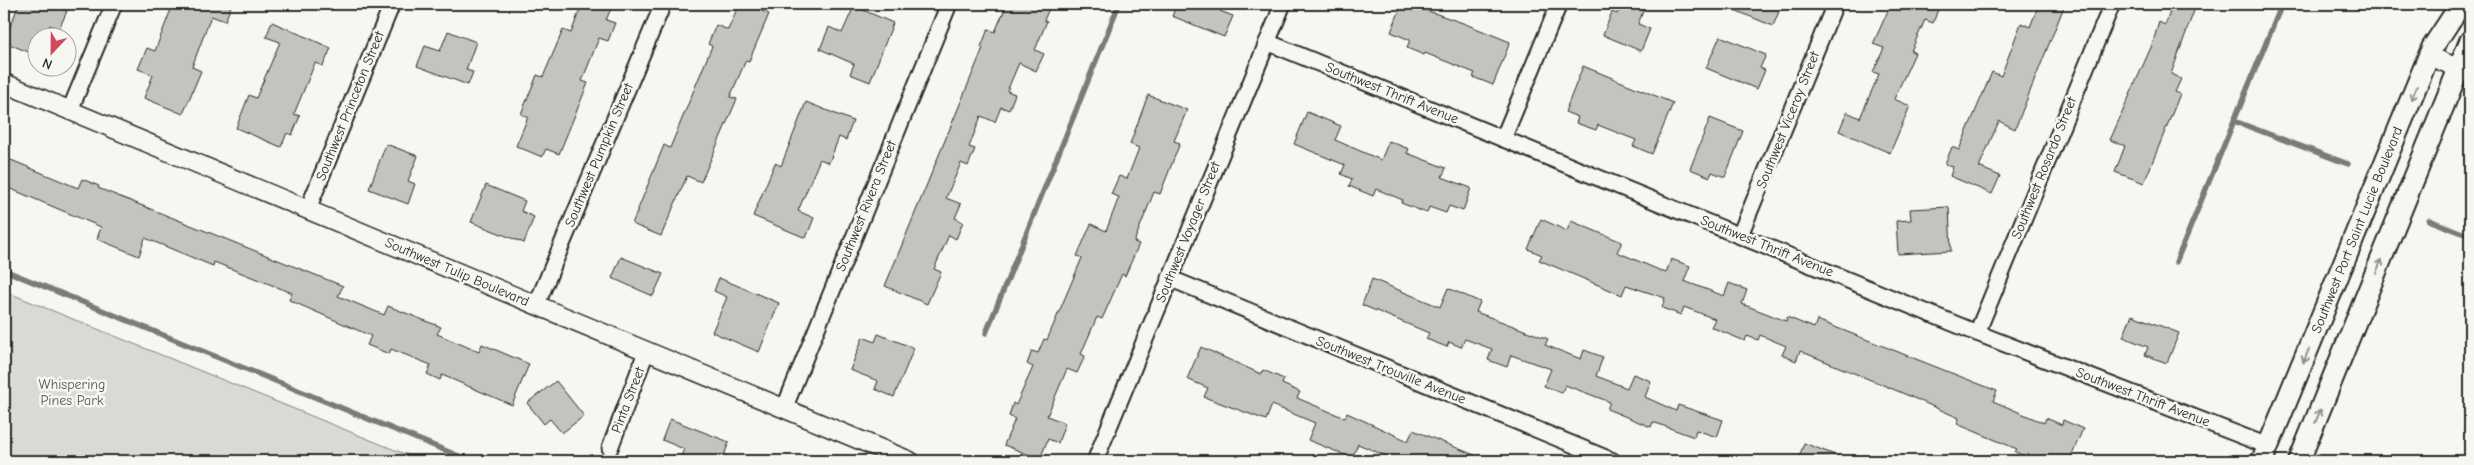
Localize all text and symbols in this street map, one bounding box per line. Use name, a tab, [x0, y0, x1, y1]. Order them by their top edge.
north arrow	[28, 28, 78, 78]
street label: Southwest Princeton Street	[312, 28, 388, 183]
street label: Southwest Viceroy Street	[1753, 48, 1824, 191]
text: N	[40, 54, 55, 73]
street label: Southwest Thrift Avenue	[1323, 58, 1461, 128]
street label: Southwest Pumpkin Street	[561, 79, 637, 230]
one-way arrow	[2408, 85, 2418, 100]
street label: Southwest Rosardo Street	[2008, 94, 2081, 241]
street label: Southwest Port Saint Lucie Boulevard	[2308, 124, 2406, 336]
street label: Southwest Rivera Street	[832, 137, 900, 274]
street label: Southwest Voyager Street	[1152, 158, 1224, 305]
street label: Southwest Thrift Avenue	[1698, 211, 1836, 281]
street label: Southwest Tulip Boulevard	[382, 234, 532, 310]
one-way arrow	[2375, 258, 2384, 274]
street label: Southwest Trouville Avenue	[1314, 332, 1468, 408]
one-way arrow	[2300, 348, 2310, 363]
street label: Pinta Street	[608, 364, 649, 435]
street label: Southwest Thrift Avenue	[2074, 364, 2212, 430]
park label: Whispering Pines Park	[39, 376, 106, 409]
one-way arrow	[2313, 409, 2323, 424]

